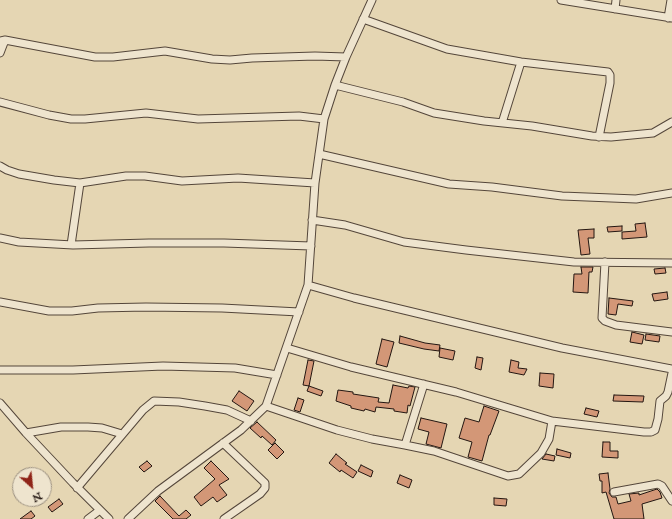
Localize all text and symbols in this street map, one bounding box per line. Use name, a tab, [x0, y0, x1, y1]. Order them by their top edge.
north arrow	[12, 467, 52, 507]
text: N	[30, 488, 44, 505]

